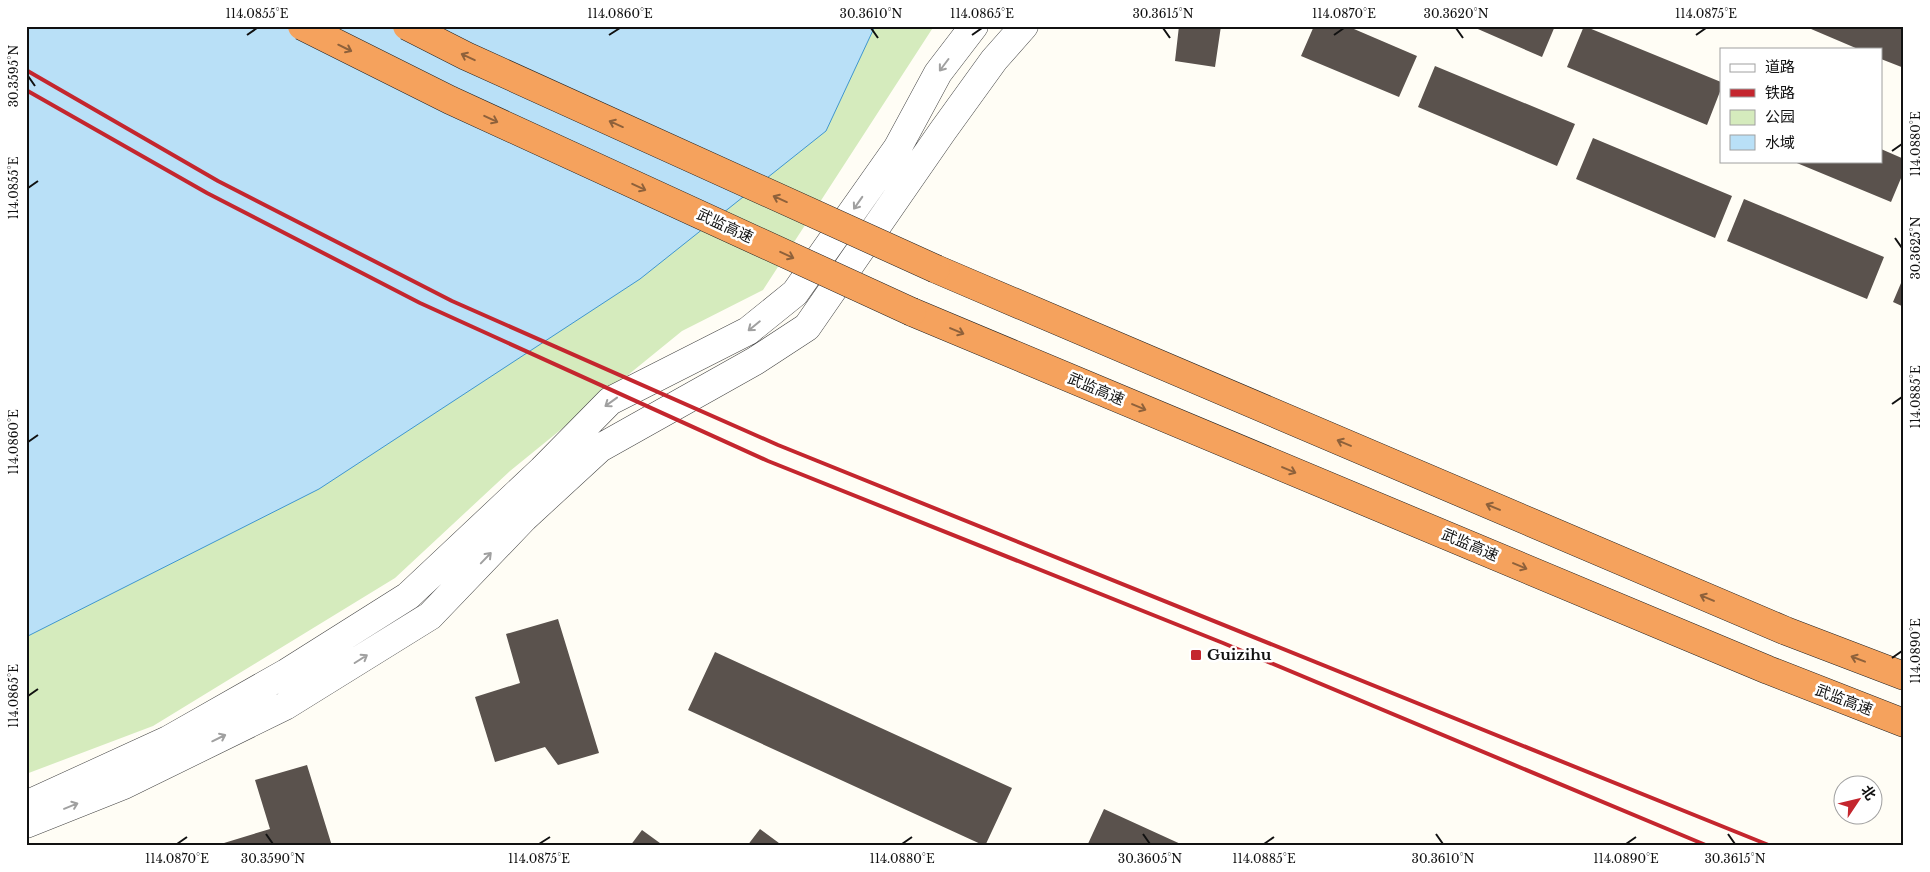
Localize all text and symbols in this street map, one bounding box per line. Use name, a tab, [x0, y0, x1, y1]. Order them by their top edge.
text: 114.0855°E	[226, 6, 289, 21]
text: 114.0860°E	[587, 6, 653, 21]
text: 30.3610°N	[840, 6, 903, 21]
text: 114.0865°E	[950, 6, 1014, 21]
text: 30.3615°N	[1132, 6, 1194, 21]
text: 114.0870°E	[1312, 6, 1376, 21]
text: 30.3620°N	[1424, 6, 1489, 21]
text: 114.0875°E	[1675, 6, 1737, 21]
one-way arrow	[337, 44, 352, 53]
text: 30.3595°N	[6, 45, 21, 107]
legend	[1720, 48, 1882, 162]
one-way arrow	[461, 52, 476, 62]
text: 道路	[1765, 57, 1795, 76]
one-way arrow	[939, 58, 949, 72]
text: 铁路	[1765, 83, 1795, 102]
text: 公园	[1765, 107, 1795, 126]
text: 114.0880°E	[1908, 111, 1923, 177]
one-way arrow	[483, 115, 498, 124]
one-way arrow	[609, 119, 624, 129]
text: 水域	[1765, 133, 1795, 152]
text: 114.0855°E	[6, 156, 21, 220]
one-way arrow	[631, 182, 646, 192]
one-way arrow	[773, 193, 788, 203]
one-way arrow	[853, 196, 864, 209]
street label: 武监高速	[694, 204, 756, 247]
text: 30.3625°N	[1908, 216, 1923, 280]
one-way arrow	[779, 250, 794, 260]
one-way arrow	[748, 320, 761, 331]
one-way arrow	[949, 327, 964, 336]
text: 114.0885°E	[1908, 365, 1923, 429]
street label: 武监高速	[1065, 368, 1128, 409]
one-way arrow	[605, 396, 618, 407]
one-way arrow	[1131, 403, 1146, 413]
text: 114.0860°E	[6, 409, 21, 475]
one-way arrow	[1337, 438, 1352, 448]
one-way arrow	[1281, 466, 1296, 475]
one-way arrow	[1486, 501, 1501, 511]
street label: 武监高速	[1439, 524, 1502, 565]
one-way arrow	[480, 551, 492, 564]
one-way arrow	[1512, 562, 1527, 572]
one-way arrow	[1700, 593, 1715, 602]
text: 114.0890°E	[1908, 618, 1923, 684]
place label: Guizihu	[1207, 645, 1272, 664]
marker: Guizihu	[1189, 648, 1203, 662]
one-way arrow	[1851, 653, 1866, 663]
one-way arrow	[353, 654, 367, 664]
text: 114.0865°E	[6, 664, 21, 728]
street label: 武监高速	[1813, 680, 1876, 719]
one-way arrow	[211, 733, 226, 743]
north arrow	[1832, 774, 1882, 824]
text: 北	[1857, 782, 1880, 803]
one-way arrow	[63, 801, 79, 810]
text: 114.0870°E	[145, 851, 209, 866]
text: 30.3590°N	[241, 851, 305, 866]
text: 114.0875°E	[508, 851, 570, 866]
text: 114.0880°E	[869, 851, 935, 866]
text: 30.3605°N	[1118, 851, 1182, 866]
text: 114.0885°E	[1232, 851, 1296, 866]
text: 30.3610°N	[1412, 851, 1475, 866]
text: 114.0890°E	[1593, 851, 1659, 866]
text: 30.3615°N	[1704, 851, 1766, 866]

